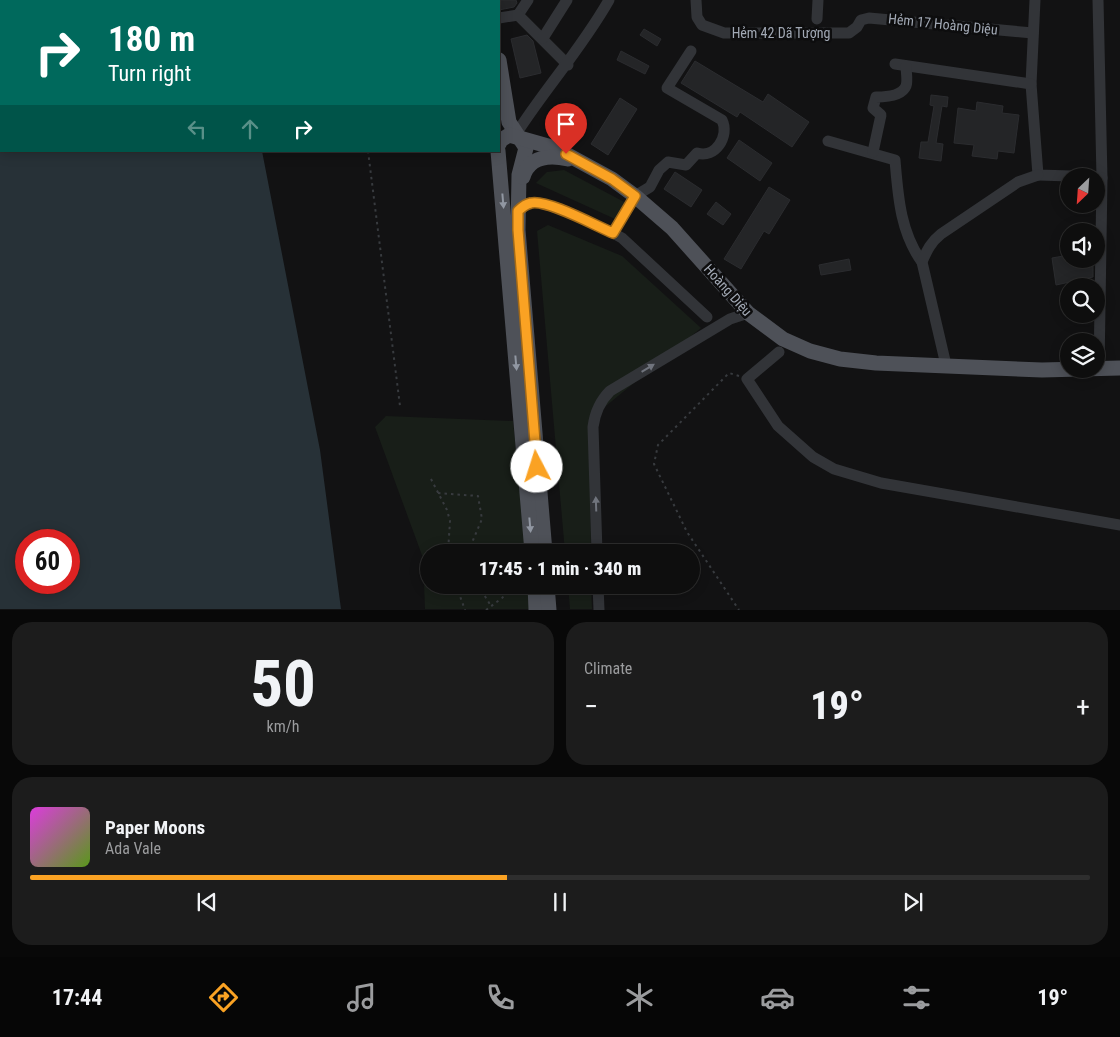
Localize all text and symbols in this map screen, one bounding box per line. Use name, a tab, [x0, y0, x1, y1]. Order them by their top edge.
street label: Hẻm 17 Hoàng Diệu	[888, 10, 998, 38]
text: 180 m	[108, 19, 195, 60]
icon: right	[25, 20, 90, 85]
street label: Hẻm 42 Dã Tượng	[732, 25, 830, 41]
text: Turn right	[108, 61, 191, 86]
pin	[545, 103, 587, 154]
icon: arrive	[552, 110, 580, 138]
icon: left	[183, 115, 211, 143]
icon: ahead	[236, 115, 264, 143]
icon: right	[289, 115, 317, 143]
north arrow	[1060, 168, 1105, 212]
map controls	[1060, 168, 1105, 378]
one-way arrow	[499, 194, 507, 210]
button: sound	[1060, 223, 1105, 268]
street label: Hoàng Diệu	[701, 261, 755, 319]
button: search	[1060, 278, 1105, 323]
button: layers	[1060, 333, 1105, 378]
one-way arrow	[513, 356, 521, 372]
one-way arrow	[642, 363, 655, 372]
position arrow	[510, 440, 562, 492]
one-way arrow	[591, 496, 599, 512]
one-way arrow	[526, 517, 534, 533]
speed limit sign: 60	[15, 529, 80, 594]
text: 17:45 · 1 min · 340 m	[479, 557, 641, 580]
text: 50	[250, 646, 316, 722]
text: Climate	[584, 659, 632, 678]
text: 19°	[810, 684, 864, 728]
text: −	[584, 690, 598, 723]
text: +	[1076, 690, 1090, 723]
text: km/h	[267, 717, 299, 736]
text: Paper Moons	[105, 816, 205, 839]
text: Ada Vale	[105, 839, 161, 858]
icon: previous	[193, 888, 221, 916]
icon: pause	[546, 888, 574, 916]
icon: next	[899, 888, 927, 916]
icon: directions	[206, 980, 241, 1015]
icon: music	[344, 980, 379, 1015]
icon: phone	[483, 980, 518, 1015]
icon: climate	[622, 980, 657, 1015]
icon: car	[760, 980, 795, 1015]
icon: filters	[899, 980, 934, 1015]
text: 17:44	[52, 985, 102, 1010]
text: 19°	[1037, 985, 1068, 1010]

